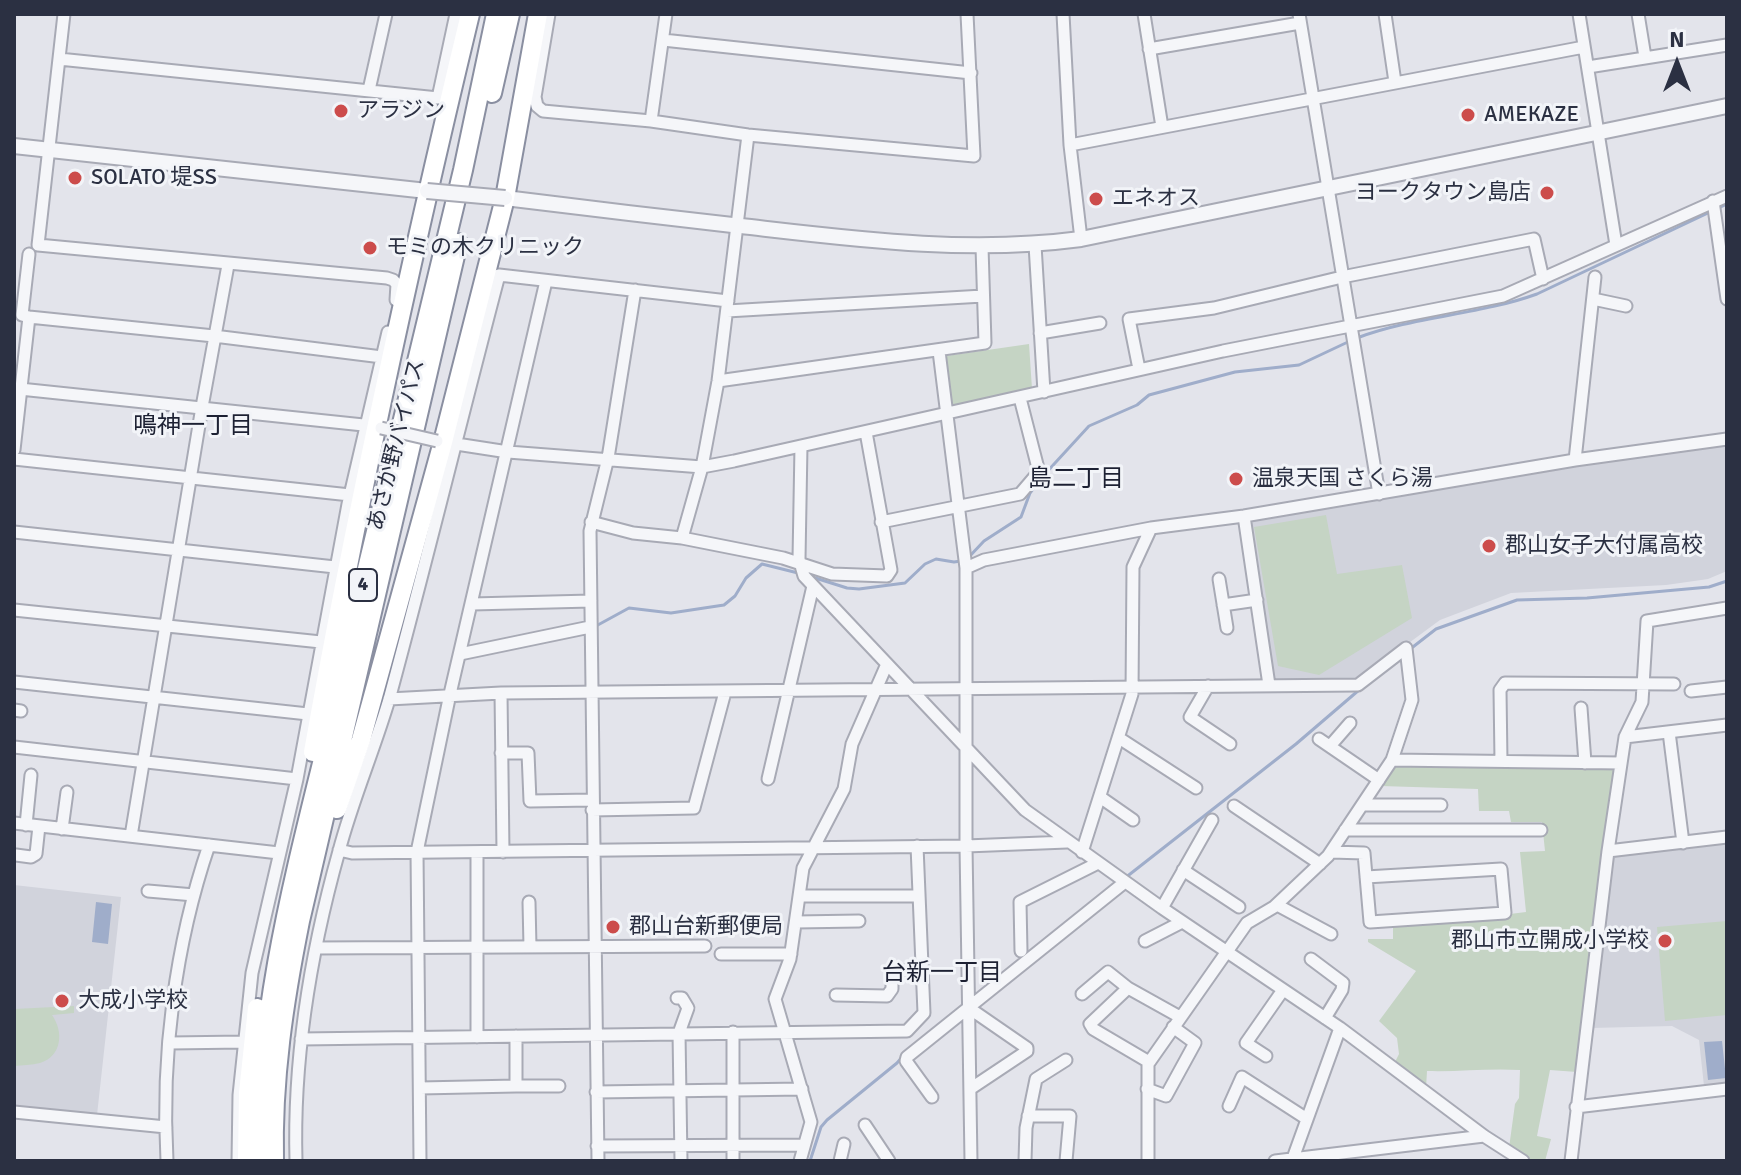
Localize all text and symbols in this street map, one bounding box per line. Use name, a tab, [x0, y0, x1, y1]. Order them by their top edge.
north arrow	[1637, 24, 1717, 104]
text: N	[1669, 26, 1685, 53]
place label: アラジン	[357, 98, 445, 124]
marker: アラジン	[332, 102, 350, 120]
place label: AMEKAZE	[1484, 102, 1579, 128]
marker: AMEKAZE	[1459, 106, 1477, 124]
place label: SOLATO 堤SS	[91, 165, 217, 191]
marker: SOLATO 堤SS	[66, 169, 84, 187]
place label: ヨークタウン島店	[1355, 180, 1531, 206]
marker: ヨークタウン島店	[1538, 184, 1556, 202]
place label: エネオス	[1112, 186, 1200, 212]
marker: エネオス	[1087, 190, 1105, 208]
place label: モミの木クリニック	[386, 235, 584, 261]
marker: モミの木クリニック	[361, 239, 379, 257]
street label: あさか野バイパス	[363, 356, 431, 534]
district label: 鳴神一丁目	[133, 413, 253, 441]
district label: 島二丁目	[1028, 466, 1124, 494]
place label: 温泉天国 さくら湯	[1252, 466, 1433, 492]
marker: 温泉天国 さくら湯	[1227, 470, 1245, 488]
place label: 郡山女子大付属高校	[1505, 533, 1703, 559]
marker: 郡山女子大付属高校	[1480, 537, 1498, 555]
road number: 4	[349, 569, 377, 601]
place label: 郡山台新郵便局	[629, 914, 783, 940]
marker: 郡山台新郵便局	[604, 918, 622, 936]
place label: 郡山市立開成小学校	[1451, 928, 1649, 954]
marker: 郡山市立開成小学校	[1656, 932, 1674, 950]
district label: 台新一丁目	[882, 960, 1002, 988]
place label: 大成小学校	[78, 988, 188, 1014]
marker: 大成小学校	[53, 992, 71, 1010]

